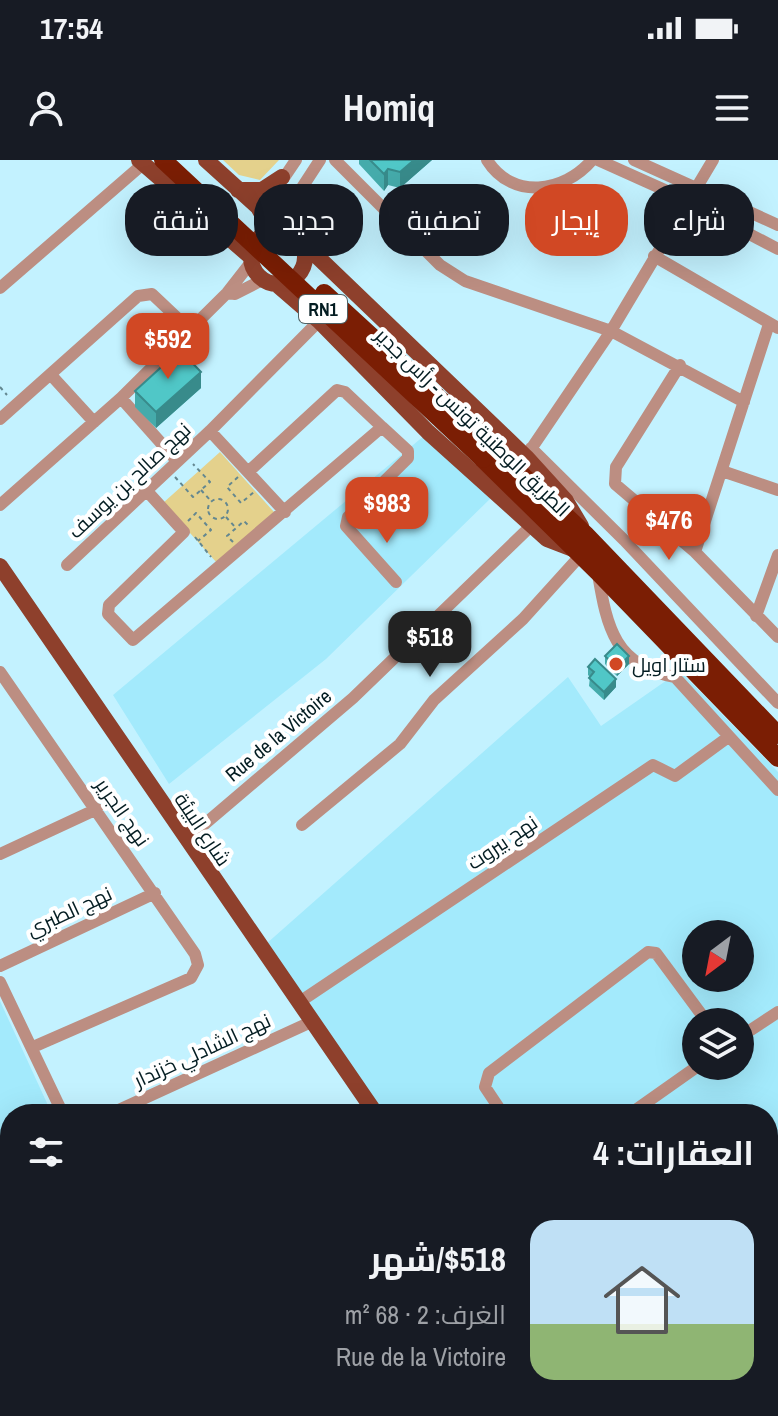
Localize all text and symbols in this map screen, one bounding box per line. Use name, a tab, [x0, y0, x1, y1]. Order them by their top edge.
text: 17:54	[40, 8, 103, 48]
text: Homiq	[343, 84, 435, 132]
icon: person	[24, 86, 68, 130]
icon: menu	[710, 86, 754, 130]
chip: شقة	[125, 184, 238, 256]
chip: جديد	[254, 184, 363, 256]
chip: تصفية	[379, 184, 509, 256]
chip: إيجار	[525, 184, 628, 256]
chip: شراء	[644, 184, 754, 256]
road number: RN1	[299, 295, 347, 323]
pin: $592	[121, 313, 215, 381]
text: $592	[144, 321, 192, 356]
street label: الطريق الوطنية تونس - رأس جدير	[369, 321, 576, 522]
street label: نهج صالح بن يوسف	[62, 416, 197, 545]
pin: $983	[340, 477, 434, 545]
text: $983	[363, 485, 411, 520]
pin: $476	[622, 494, 716, 562]
text: $476	[645, 502, 693, 537]
pin: $518	[383, 611, 477, 679]
text: $518	[406, 619, 454, 654]
place label: ستار اويل	[632, 651, 706, 678]
marker: ستار اويل	[607, 655, 625, 673]
street label: Rue de la Victoire	[219, 683, 337, 787]
street label: نهج الجرير	[88, 772, 156, 852]
street label: شارع البيئة	[168, 787, 238, 872]
street label: نهج بيروت	[461, 809, 543, 876]
street label: نهج الطبري	[22, 879, 117, 945]
north arrow	[682, 920, 754, 992]
map controls	[682, 920, 754, 1080]
street label: نهج الشادلي خزندار	[128, 1006, 276, 1097]
button: layers	[682, 1008, 754, 1080]
icon: filters	[24, 1130, 68, 1174]
text: العقارات: 4	[593, 1130, 754, 1176]
text: $518/شهر	[370, 1236, 506, 1282]
icon: home	[594, 1252, 690, 1348]
text: الغرف: 2 · 68 m²	[345, 1297, 506, 1332]
text: Rue de la Victoire	[336, 1339, 506, 1374]

